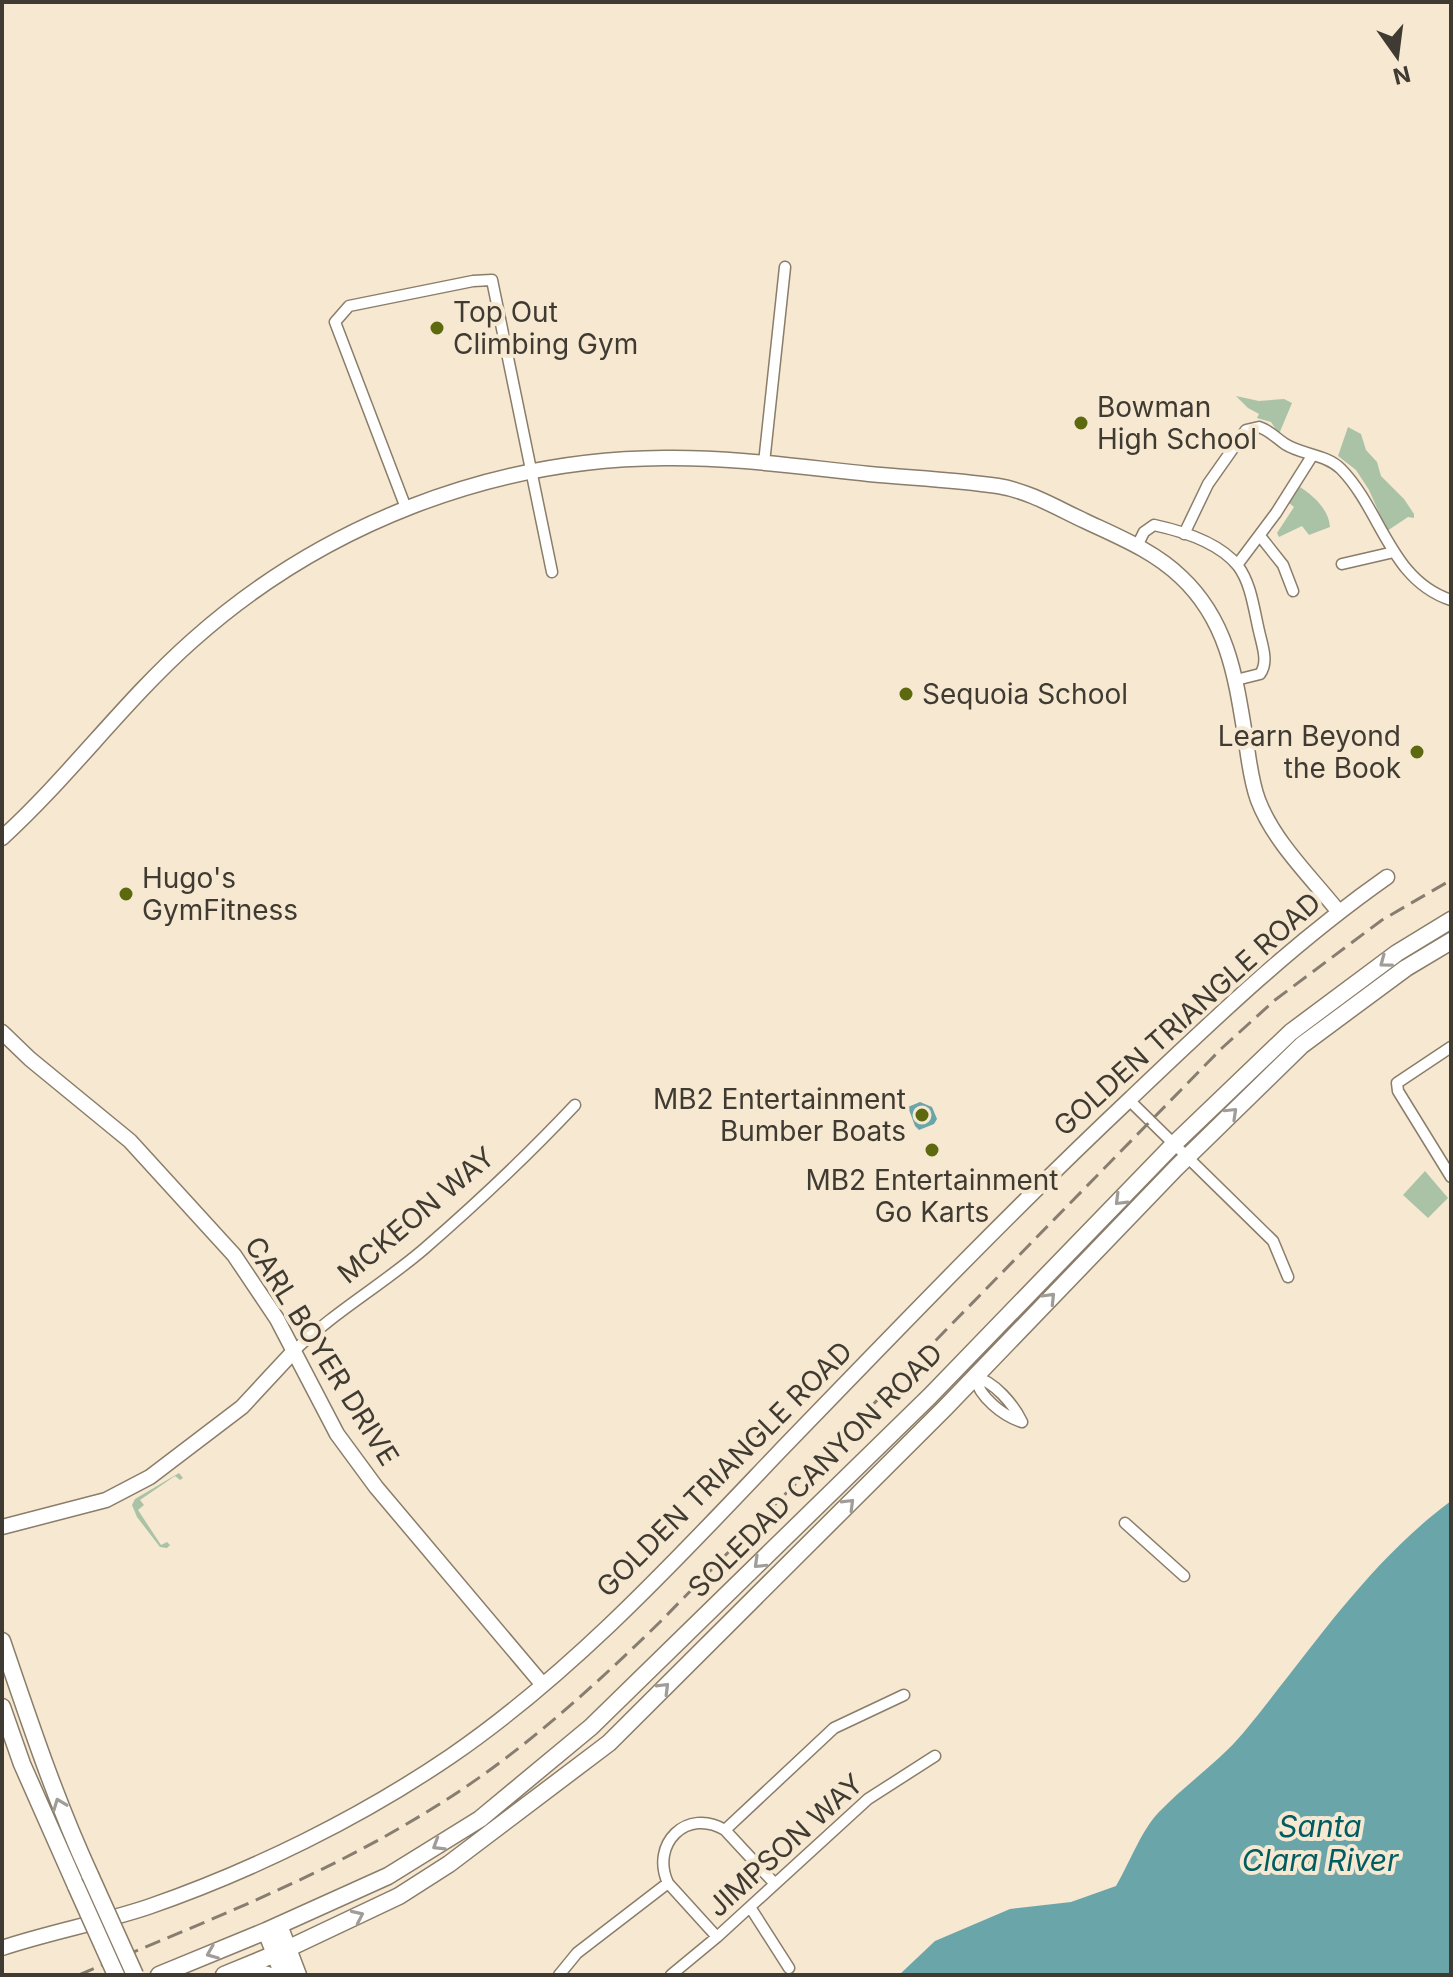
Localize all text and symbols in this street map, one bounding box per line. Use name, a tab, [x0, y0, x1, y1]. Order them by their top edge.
north arrow	[1357, 16, 1437, 96]
text: N	[1391, 61, 1413, 90]
place label: Top Out Climbing Gym	[453, 295, 638, 361]
marker: Top Out Climbing Gym	[428, 319, 446, 337]
place label: Bowman High School	[1097, 390, 1257, 456]
marker: Bowman High School	[1072, 414, 1090, 432]
place label: Sequoia School	[922, 677, 1128, 711]
marker: Sequoia School	[897, 685, 915, 703]
place label: Learn Beyond the Book	[1218, 719, 1401, 785]
marker: Learn Beyond the Book	[1408, 743, 1426, 761]
place label: Hugo's GymFitness	[142, 861, 298, 927]
marker: Hugo's GymFitness	[117, 885, 135, 903]
street label: GOLDEN TRIANGLE ROAD	[1046, 885, 1328, 1143]
one-way arrow	[1379, 952, 1394, 967]
place label: MB2 Entertainment Bumber Boats	[653, 1082, 906, 1148]
marker: MB2 Entertainment Bumber Boats	[913, 1106, 931, 1124]
one-way arrow	[1223, 1107, 1237, 1122]
street label: MCKEON WAY	[331, 1140, 501, 1290]
marker: MB2 Entertainment Go Karts	[923, 1141, 941, 1159]
place label: MB2 Entertainment Go Karts	[805, 1163, 1059, 1229]
one-way arrow	[1114, 1191, 1129, 1205]
street label: CARL BOYER DRIVE	[238, 1230, 406, 1472]
one-way arrow	[1041, 1293, 1055, 1308]
street label: GOLDEN TRIANGLE ROAD	[589, 1334, 859, 1604]
street label: SOLEDAD CANYON ROAD	[681, 1336, 949, 1604]
one-way arrow	[839, 1499, 854, 1513]
one-way arrow	[754, 1554, 768, 1568]
one-way arrow	[655, 1682, 669, 1697]
street label: JIMPSON WAY	[700, 1766, 870, 1924]
one-way arrow	[52, 1797, 69, 1811]
water label: Santa Clara River	[1242, 1808, 1399, 1878]
one-way arrow	[433, 1836, 447, 1851]
one-way arrow	[350, 1910, 364, 1926]
one-way arrow	[206, 1943, 220, 1960]

